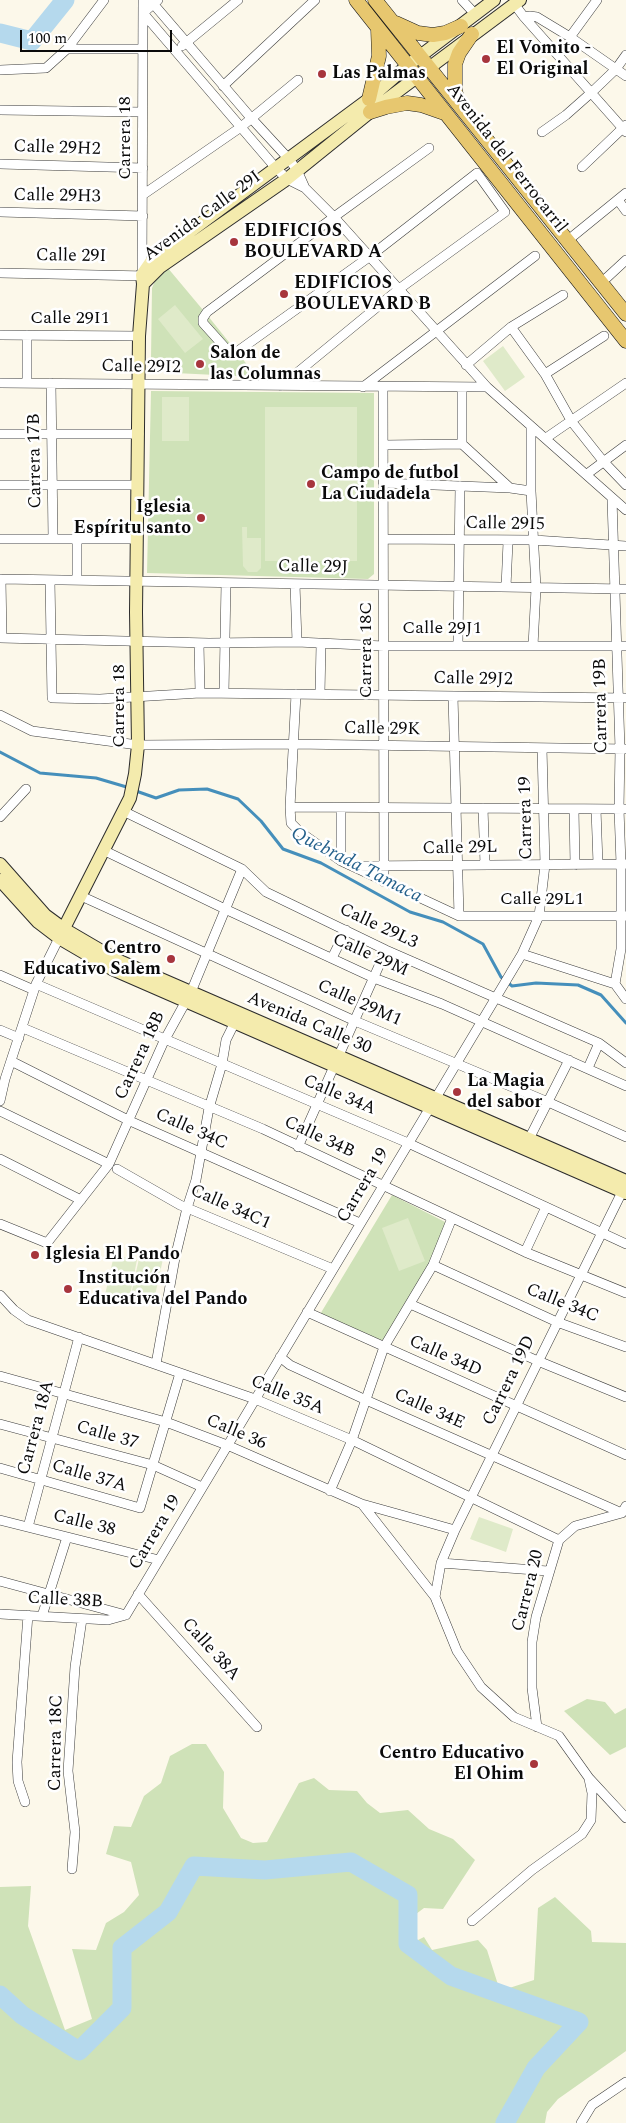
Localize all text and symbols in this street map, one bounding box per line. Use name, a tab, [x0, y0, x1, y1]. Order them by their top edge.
scale bar	[22, 20, 175, 52]
text: 100 m	[28, 27, 67, 50]
place label: El Vomito - El Original	[496, 38, 591, 80]
marker: El Vomito - El Original	[480, 53, 492, 65]
place label: Las Palmas	[332, 63, 426, 85]
marker: Las Palmas	[316, 68, 328, 80]
street label: Avenida del Ferrocarril	[441, 80, 571, 238]
street label: Carrera 18	[115, 96, 137, 180]
street label: Calle 29H2	[13, 137, 101, 161]
street label: Avenida Calle 29I	[140, 167, 266, 267]
street label: Calle 29H3	[13, 185, 101, 209]
place label: EDIFICIOS BOULEVARD A	[244, 221, 382, 264]
marker: EDIFICIOS BOULEVARD A	[228, 236, 240, 248]
street label: Calle 29I	[36, 246, 106, 268]
place label: EDIFICIOS BOULEVARD B	[294, 273, 431, 316]
marker: EDIFICIOS BOULEVARD B	[278, 288, 290, 300]
street label: Calle 29I1	[30, 308, 110, 330]
place label: Salon de las Columnas	[210, 343, 321, 386]
street label: Calle 29I2	[101, 357, 181, 379]
marker: Salon de las Columnas	[194, 358, 206, 370]
street label: Carrera 17B	[24, 413, 48, 509]
place label: Campo de futbol La Ciudadela	[321, 463, 459, 506]
marker: Campo de futbol La Ciudadela	[305, 478, 317, 490]
place label: Iglesia Espíritu santo	[74, 497, 191, 540]
marker: Iglesia Espíritu santo	[195, 512, 207, 524]
street label: Calle 29I5	[465, 514, 545, 536]
street label: Calle 29J	[278, 557, 348, 579]
street label: Carrera 18C	[356, 602, 378, 698]
street label: Calle 29J1	[402, 618, 482, 640]
street label: Carrera 19B	[590, 658, 614, 754]
street label: Carrera 18	[109, 664, 131, 748]
street label: Calle 29J2	[433, 669, 513, 691]
street label: Calle 29K	[344, 719, 420, 741]
street label: Carrera 19	[515, 776, 539, 860]
water label: Quebrada Tamaca	[287, 823, 425, 909]
street label: Calle 29L	[422, 838, 498, 860]
street label: Calle 29L1	[500, 889, 584, 911]
street label: Calle 29L3	[335, 899, 421, 955]
street label: Calle 29M	[329, 930, 411, 982]
place label: Centro Educativo Salem	[23, 938, 161, 981]
marker: Centro Educativo Salem	[165, 953, 177, 965]
street label: Calle 29M1	[314, 976, 404, 1032]
street label: Avenida Calle 30	[244, 988, 374, 1060]
street label: Carrera 18B	[111, 1008, 171, 1104]
street label: Calle 34A	[299, 1071, 379, 1121]
place label: La Magia del sabor	[467, 1071, 545, 1114]
marker: La Magia del sabor	[451, 1086, 463, 1098]
street label: Calle 34C	[152, 1105, 230, 1155]
street label: Calle 34B	[280, 1112, 358, 1164]
street label: Carrera 19	[333, 1145, 395, 1227]
street label: Calle 34C1	[186, 1181, 274, 1235]
place label: Iglesia El Pando	[45, 1244, 180, 1266]
marker: Iglesia El Pando	[29, 1249, 41, 1261]
place label: Institución Educativa del Pando	[78, 1268, 247, 1310]
street label: Calle 34C	[522, 1280, 602, 1328]
marker: Institución Educativa del Pando	[62, 1283, 74, 1295]
street label: Calle 34D	[405, 1331, 485, 1383]
street label: Carrera 19D	[479, 1332, 541, 1430]
street label: Calle 35A	[247, 1372, 327, 1420]
street label: Carrera 18A	[14, 1378, 60, 1478]
street label: Calle 34E	[390, 1385, 468, 1435]
street label: Calle 36	[203, 1411, 269, 1455]
street label: Calle 37	[73, 1417, 141, 1455]
street label: Calle 37A	[49, 1456, 129, 1498]
street label: Carrera 19	[125, 1492, 187, 1574]
street label: Calle 38	[51, 1506, 117, 1542]
street label: Carrera 20	[508, 1548, 550, 1634]
street label: Calle 38B	[27, 1588, 103, 1614]
street label: Calle 38A	[176, 1614, 244, 1686]
street label: Carrera 18C	[45, 1695, 69, 1791]
place label: Centro Educativo El Ohim	[379, 1743, 524, 1786]
marker: Centro Educativo El Ohim	[528, 1758, 540, 1770]

